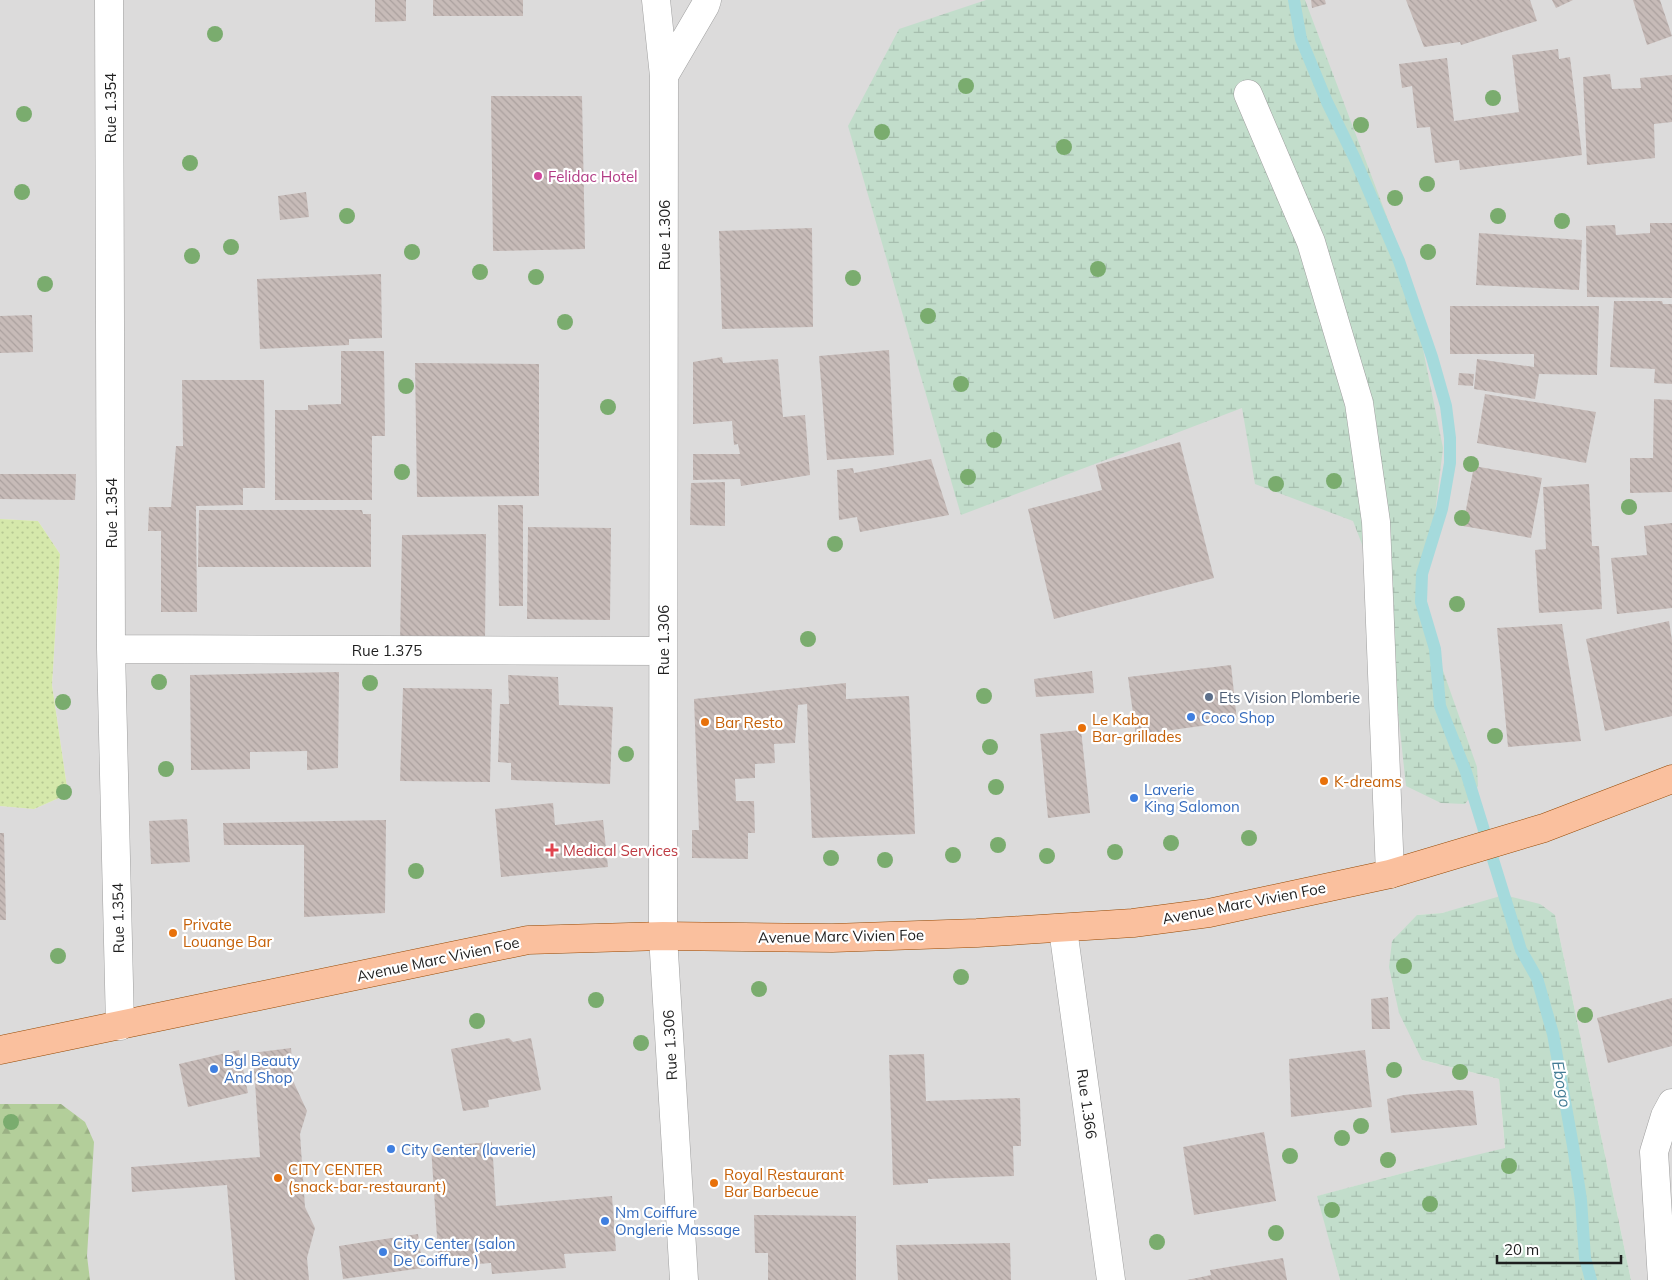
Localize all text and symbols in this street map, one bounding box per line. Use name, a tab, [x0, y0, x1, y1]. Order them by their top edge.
street label: Rue 1.354	[101, 73, 120, 143]
place label: Felidac Hotel	[548, 167, 638, 186]
marker: Felidac Hotel	[532, 170, 544, 182]
street label: Rue 1.306	[655, 200, 674, 270]
street label: Rue 1.354	[102, 478, 121, 548]
street label: Rue 1.306	[654, 605, 673, 675]
street label: Rue 1.375	[352, 641, 422, 660]
place label: Ets Vision Plomberie	[1219, 688, 1360, 707]
marker: Ets Vision Plomberie	[1203, 691, 1215, 703]
place label: Coco Shop	[1201, 708, 1275, 727]
place label: Le Kaba Bar-grillades	[1092, 710, 1182, 746]
marker: Coco Shop	[1185, 711, 1197, 723]
place label: Bar Resto	[715, 713, 783, 732]
marker: Bar Resto	[699, 716, 711, 728]
marker: Le Kaba Bar-grillades	[1076, 722, 1088, 734]
place label: K-dreams	[1334, 772, 1402, 791]
marker: K-dreams	[1318, 775, 1330, 787]
place label: Laverie King Salomon	[1144, 780, 1240, 816]
marker: Laverie King Salomon	[1128, 792, 1140, 804]
place label: Medical Services	[563, 841, 678, 860]
marker: Medical Services	[545, 843, 559, 857]
street label: Avenue Marc Vivien Foe	[1161, 878, 1327, 928]
street label: Rue 1.354	[108, 883, 128, 953]
place label: Private Louange Bar	[183, 915, 272, 951]
street label: Avenue Marc Vivien Foe	[758, 925, 924, 947]
marker: Private Louange Bar	[167, 927, 179, 939]
street label: Avenue Marc Vivien Foe	[355, 932, 521, 986]
street label: Rue 1.306	[659, 1009, 681, 1081]
place label: Bgl Beauty And Shop	[224, 1051, 300, 1087]
water label: Ebogo	[1548, 1059, 1576, 1109]
marker: Bgl Beauty And Shop	[208, 1063, 220, 1075]
street label: Rue 1.366	[1073, 1068, 1101, 1140]
place label: City Center (laverie)	[401, 1140, 537, 1159]
marker: City Center (laverie)	[385, 1143, 397, 1155]
place label: CITY CENTER (snack-bar-restaurant)	[288, 1160, 447, 1196]
place label: Royal Restaurant Bar Barbecue	[724, 1165, 844, 1201]
marker: CITY CENTER (snack-bar-restaurant)	[272, 1172, 284, 1184]
marker: Royal Restaurant Bar Barbecue	[708, 1177, 720, 1189]
place label: Nm Coiffure Onglerie Massage	[615, 1203, 740, 1239]
marker: Nm Coiffure Onglerie Massage	[599, 1215, 611, 1227]
scale bar	[1497, 1232, 1621, 1264]
place label: City Center (salon De Coiffure )	[393, 1234, 516, 1270]
text: 20 m	[1504, 1240, 1539, 1259]
marker: City Center (salon De Coiffure )	[377, 1246, 389, 1258]

